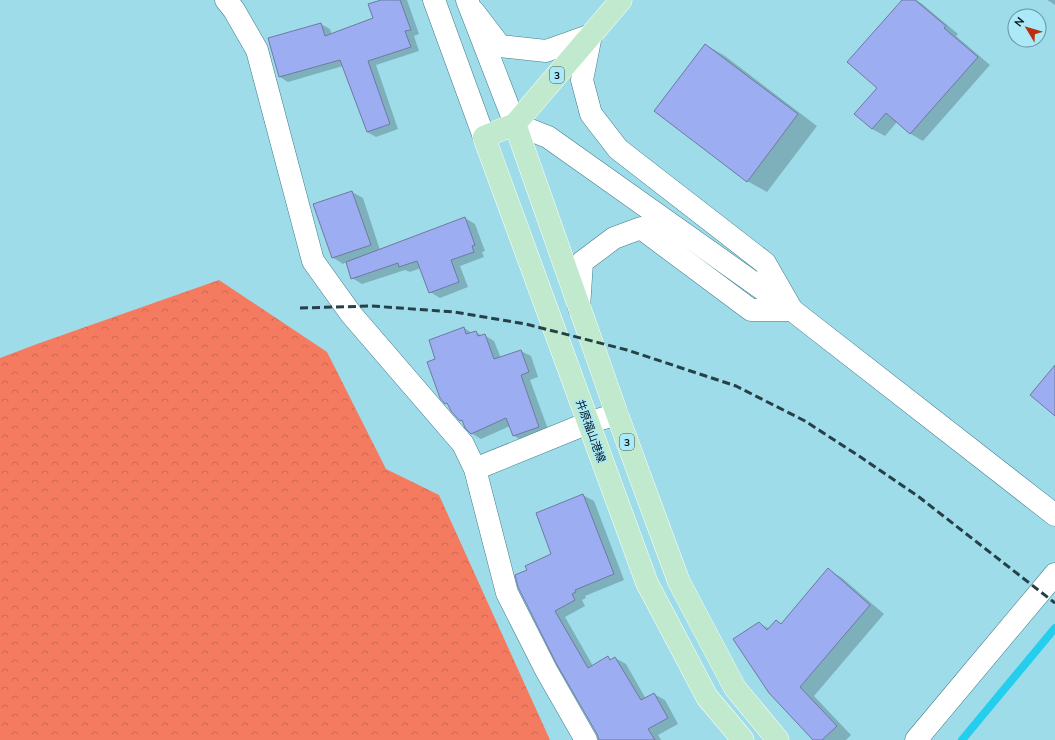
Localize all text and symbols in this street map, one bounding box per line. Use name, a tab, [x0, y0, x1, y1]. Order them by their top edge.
north arrow	[1007, 8, 1047, 48]
text: N	[1011, 14, 1027, 29]
road number: 3	[550, 67, 564, 83]
street label: 井原福山港線	[573, 398, 609, 464]
road number: 3	[620, 434, 634, 450]

